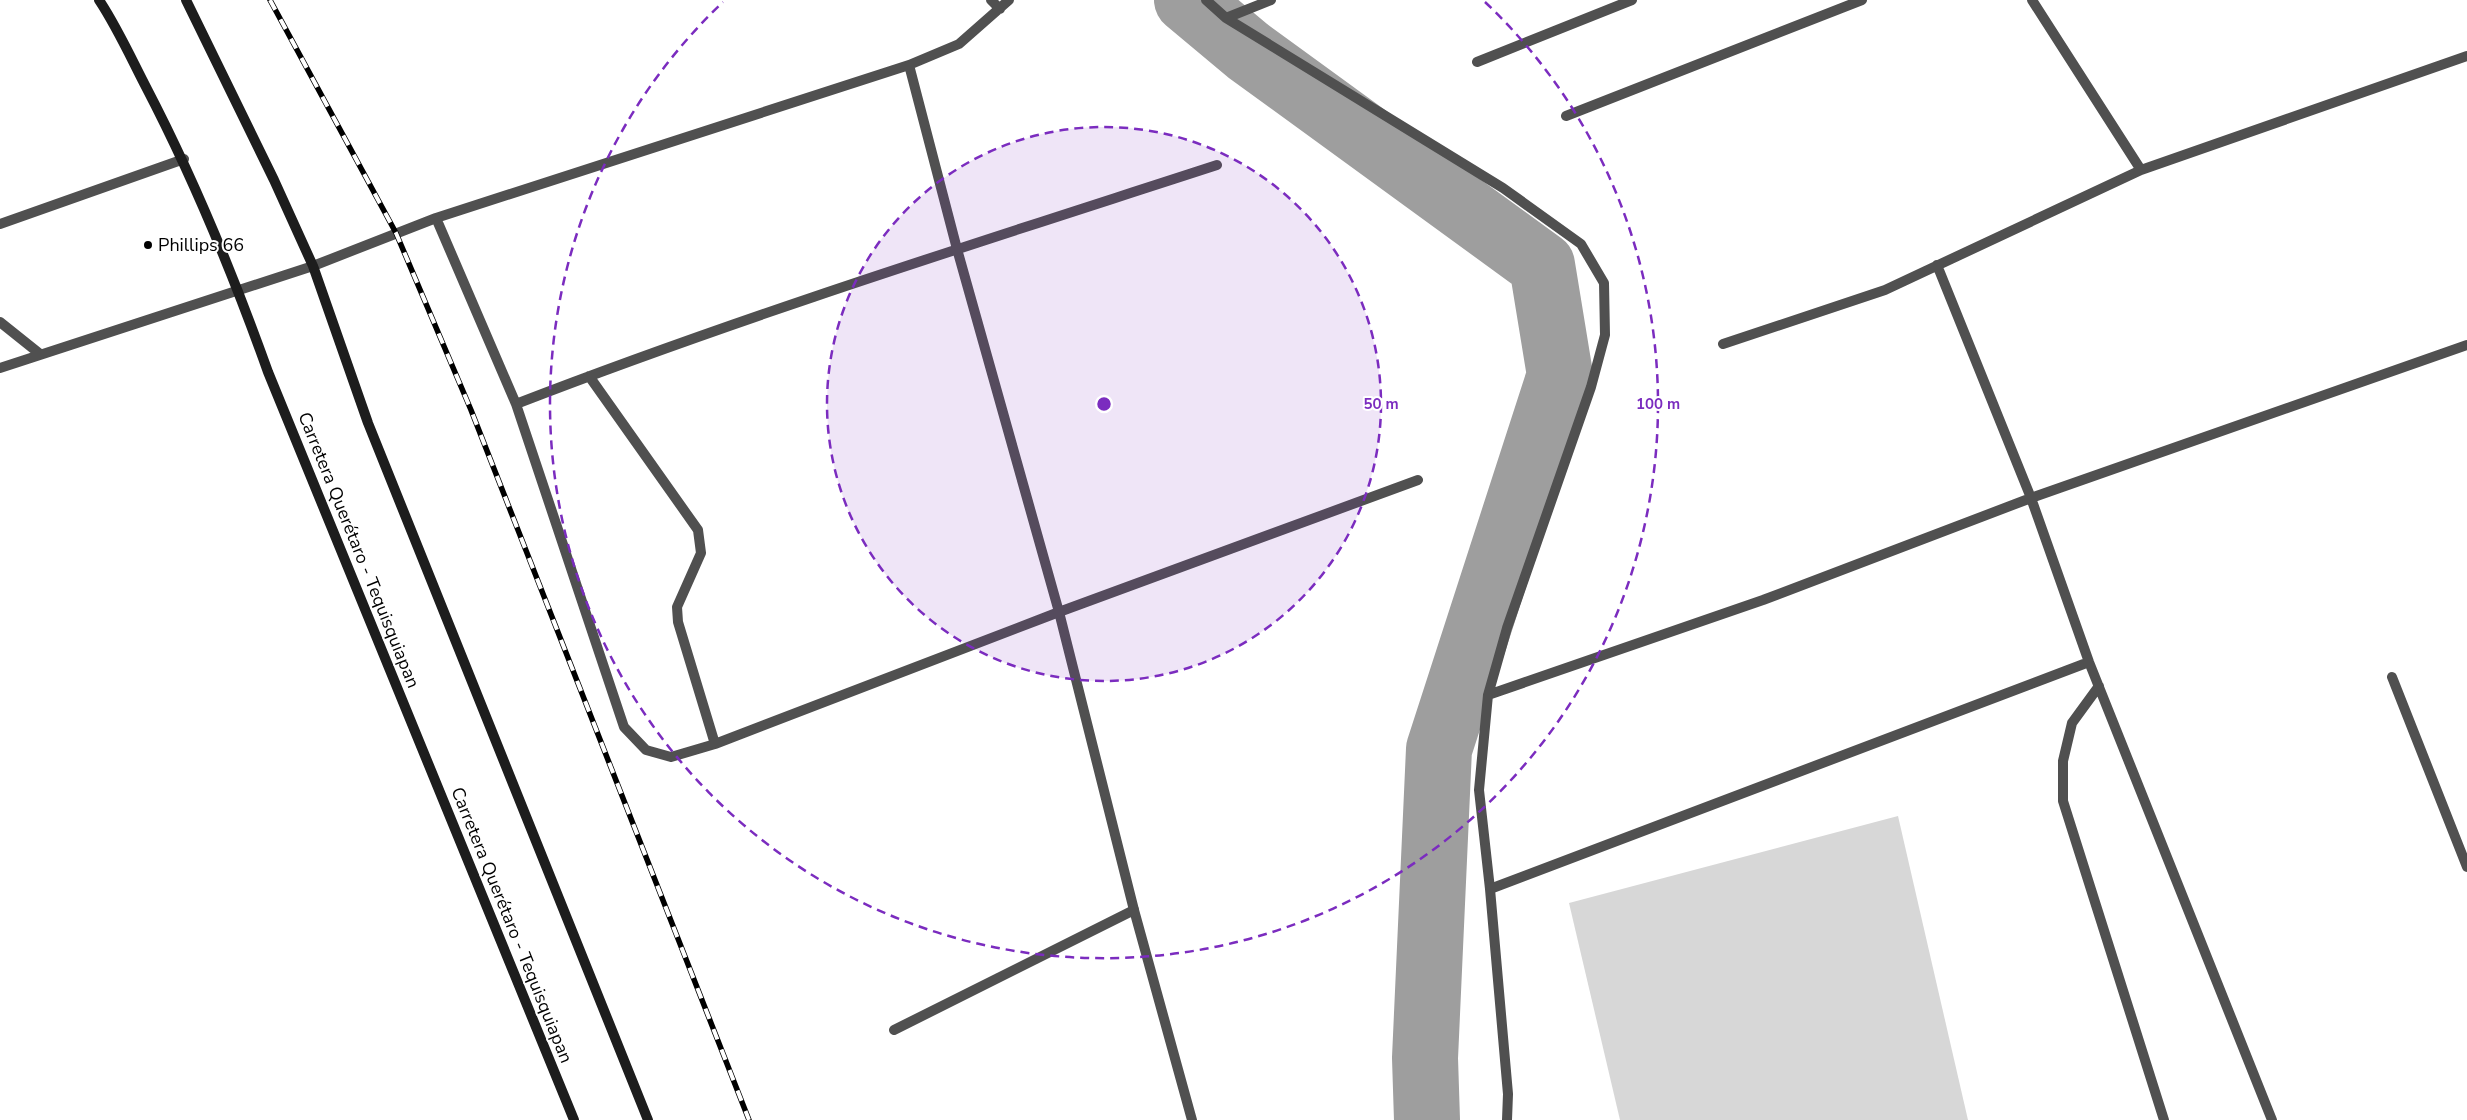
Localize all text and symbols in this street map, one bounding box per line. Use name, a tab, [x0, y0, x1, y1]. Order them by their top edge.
place label: Phillips 66	[158, 233, 244, 257]
marker: Phillips 66	[142, 239, 154, 251]
text: 50 m	[1363, 394, 1399, 414]
text: 100 m	[1636, 394, 1680, 414]
centre of rings	[1095, 395, 1113, 413]
street label: Carretera Querétaro - Tequisquiapan	[293, 409, 425, 691]
street label: Carretera Querétaro - Tequisquiapan	[446, 784, 578, 1066]

